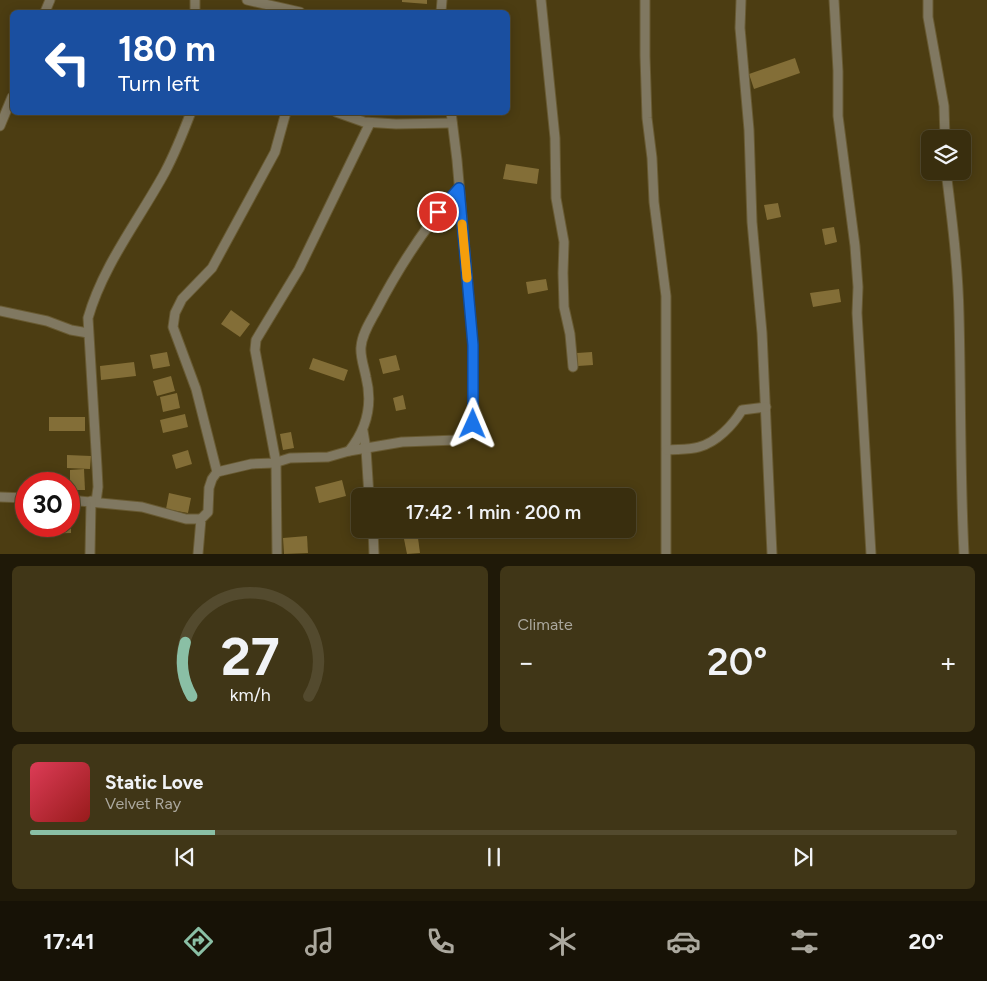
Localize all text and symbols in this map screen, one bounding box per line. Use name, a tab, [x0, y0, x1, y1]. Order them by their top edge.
text: 180 m	[118, 28, 216, 70]
icon: left	[35, 30, 100, 95]
text: Turn left	[118, 70, 200, 97]
map controls	[921, 130, 971, 180]
button: layers	[921, 130, 971, 180]
pin	[417, 191, 459, 233]
icon: arrive	[424, 198, 452, 226]
position arrow	[446, 397, 498, 449]
speed limit sign: 30	[15, 472, 80, 537]
text: 17:42 · 1 min · 200 m	[406, 501, 581, 524]
text: Climate	[518, 615, 573, 634]
text: 27	[220, 626, 279, 688]
text: 20°	[707, 639, 767, 685]
text: −	[518, 645, 535, 679]
text: +	[940, 645, 957, 679]
text: km/h	[229, 684, 270, 705]
text: Static Love	[105, 771, 203, 794]
text: Velvet Ray	[105, 794, 181, 813]
icon: previous	[171, 843, 199, 871]
icon: pause	[480, 843, 508, 871]
icon: next	[789, 843, 817, 871]
icon: directions	[181, 924, 216, 959]
icon: music	[302, 924, 337, 959]
icon: phone	[423, 924, 458, 959]
icon: climate	[545, 924, 580, 959]
icon: car	[666, 924, 701, 959]
icon: filters	[787, 924, 822, 959]
text: 17:41	[43, 928, 95, 955]
text: 20°	[908, 928, 944, 955]

